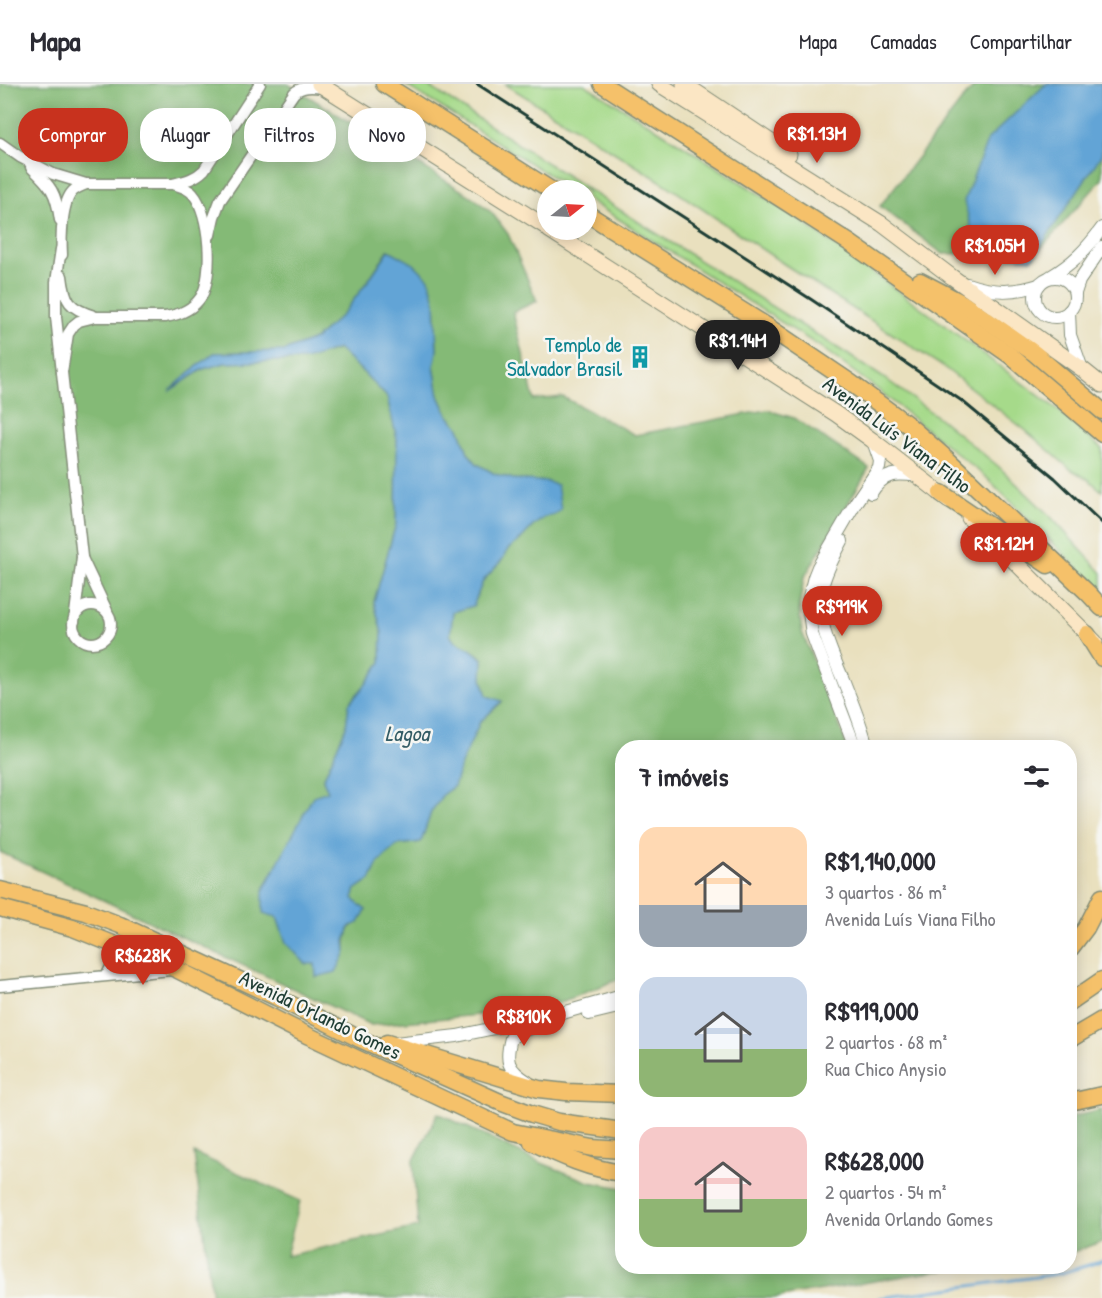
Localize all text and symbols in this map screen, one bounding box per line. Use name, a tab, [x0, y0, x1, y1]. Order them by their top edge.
text: Mapa	[30, 22, 81, 60]
text: Mapa	[799, 27, 837, 56]
text: Camadas	[870, 27, 937, 56]
text: Compartilhar	[970, 27, 1072, 56]
chip: Comprar	[18, 108, 128, 162]
chip: Alugar	[140, 108, 232, 162]
chip: Filtros	[244, 108, 336, 162]
chip: Novo	[348, 108, 426, 162]
pin: R$1.13M	[762, 113, 872, 164]
text: R$1.13M	[788, 119, 846, 146]
north arrow	[537, 180, 597, 240]
map controls	[537, 180, 597, 240]
pin: R$1.05M	[940, 225, 1050, 276]
text: R$1.05M	[965, 231, 1025, 258]
pin: R$1.14M	[683, 320, 793, 371]
text: R$1.14M	[709, 326, 767, 353]
place label: Templo de Salvador Brasil	[507, 330, 622, 383]
building icon: Templo de Salvador Brasil	[627, 344, 653, 370]
street label: Avenida Luís Viana Filho	[817, 369, 978, 500]
pin: R$1.12M	[949, 523, 1059, 574]
text: R$1.12M	[974, 529, 1034, 556]
pin: R$919K	[793, 586, 891, 637]
text: R$919K	[816, 592, 868, 619]
water label: Lagoa	[385, 718, 431, 748]
text: 7 imóveis	[639, 759, 728, 794]
icon: filters	[1020, 760, 1053, 793]
text: R$1,140,000	[825, 843, 936, 878]
icon: home	[687, 851, 759, 923]
text: 3 quartos · 86 m²	[825, 878, 947, 905]
text: Avenida Luís Viana Filho	[825, 905, 996, 932]
pin: R$628K	[94, 935, 192, 986]
text: R$628K	[115, 941, 171, 968]
street label: Avenida Orlando Gomes	[235, 963, 406, 1066]
text: R$919,000	[825, 993, 919, 1028]
pin: R$810K	[475, 996, 573, 1047]
icon: home	[687, 1001, 759, 1073]
text: R$810K	[497, 1002, 551, 1029]
text: 2 quartos · 68 m²	[825, 1028, 947, 1055]
text: Rua Chico Anysio	[825, 1055, 946, 1082]
text: R$628,000	[825, 1143, 924, 1178]
icon: home	[687, 1151, 759, 1223]
text: 2 quartos · 54 m²	[825, 1178, 946, 1205]
text: Avenida Orlando Gomes	[825, 1205, 993, 1232]

